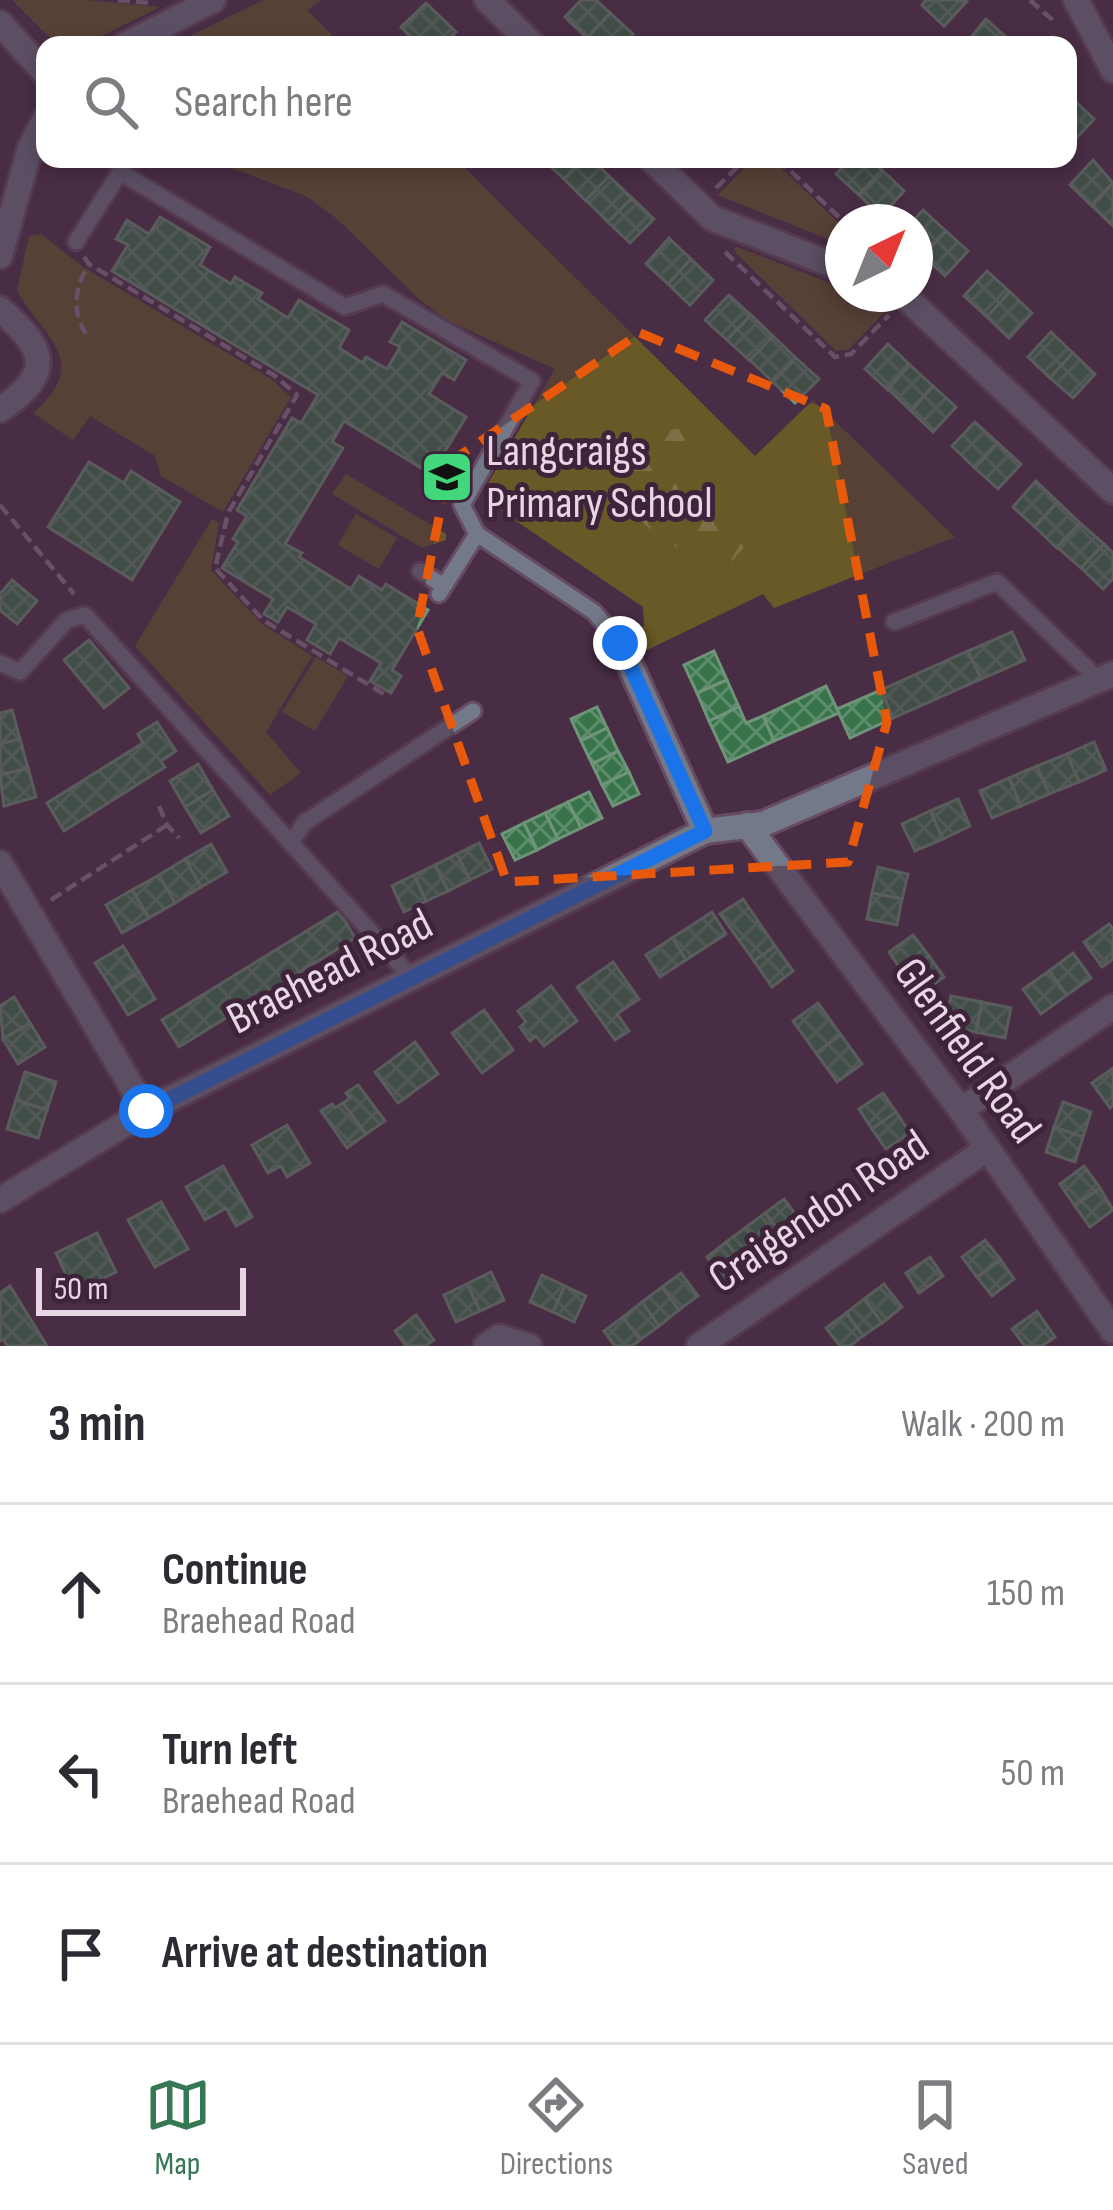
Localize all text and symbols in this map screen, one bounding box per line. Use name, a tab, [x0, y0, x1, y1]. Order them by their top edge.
search box	[36, 36, 1077, 168]
icon: search	[78, 69, 144, 135]
text: Search here	[174, 75, 353, 130]
north arrow	[825, 204, 933, 312]
place label: Langcraigs Primary School	[486, 424, 713, 531]
school or university icon: Langcraigs Primary School	[419, 449, 475, 505]
route end	[593, 616, 647, 670]
street label: Braehead Road	[218, 897, 442, 1047]
street label: Glenfield Road	[881, 948, 1053, 1154]
route start	[119, 1084, 173, 1138]
street label: Craigendon Road	[699, 1118, 939, 1306]
scale bar	[36, 1262, 246, 1315]
text: 50 m	[54, 1269, 108, 1309]
text: 3 min	[48, 1394, 146, 1455]
text: Walk · 200 m	[901, 1401, 1065, 1448]
text: Continue	[162, 1543, 308, 1598]
icon: ahead	[48, 1561, 114, 1627]
text: 150 m	[987, 1570, 1065, 1617]
text: Braehead Road	[162, 1598, 355, 1645]
text: Turn left	[162, 1723, 297, 1778]
icon: left	[48, 1741, 114, 1807]
text: 50 m	[1001, 1750, 1065, 1797]
text: Braehead Road	[162, 1778, 355, 1825]
icon: arrive	[48, 1921, 114, 1987]
text: Arrive at destination	[162, 1926, 488, 1981]
tab: Map	[145, 2072, 211, 2184]
tab: Directions	[500, 2072, 613, 2184]
tab: Saved	[902, 2072, 968, 2184]

